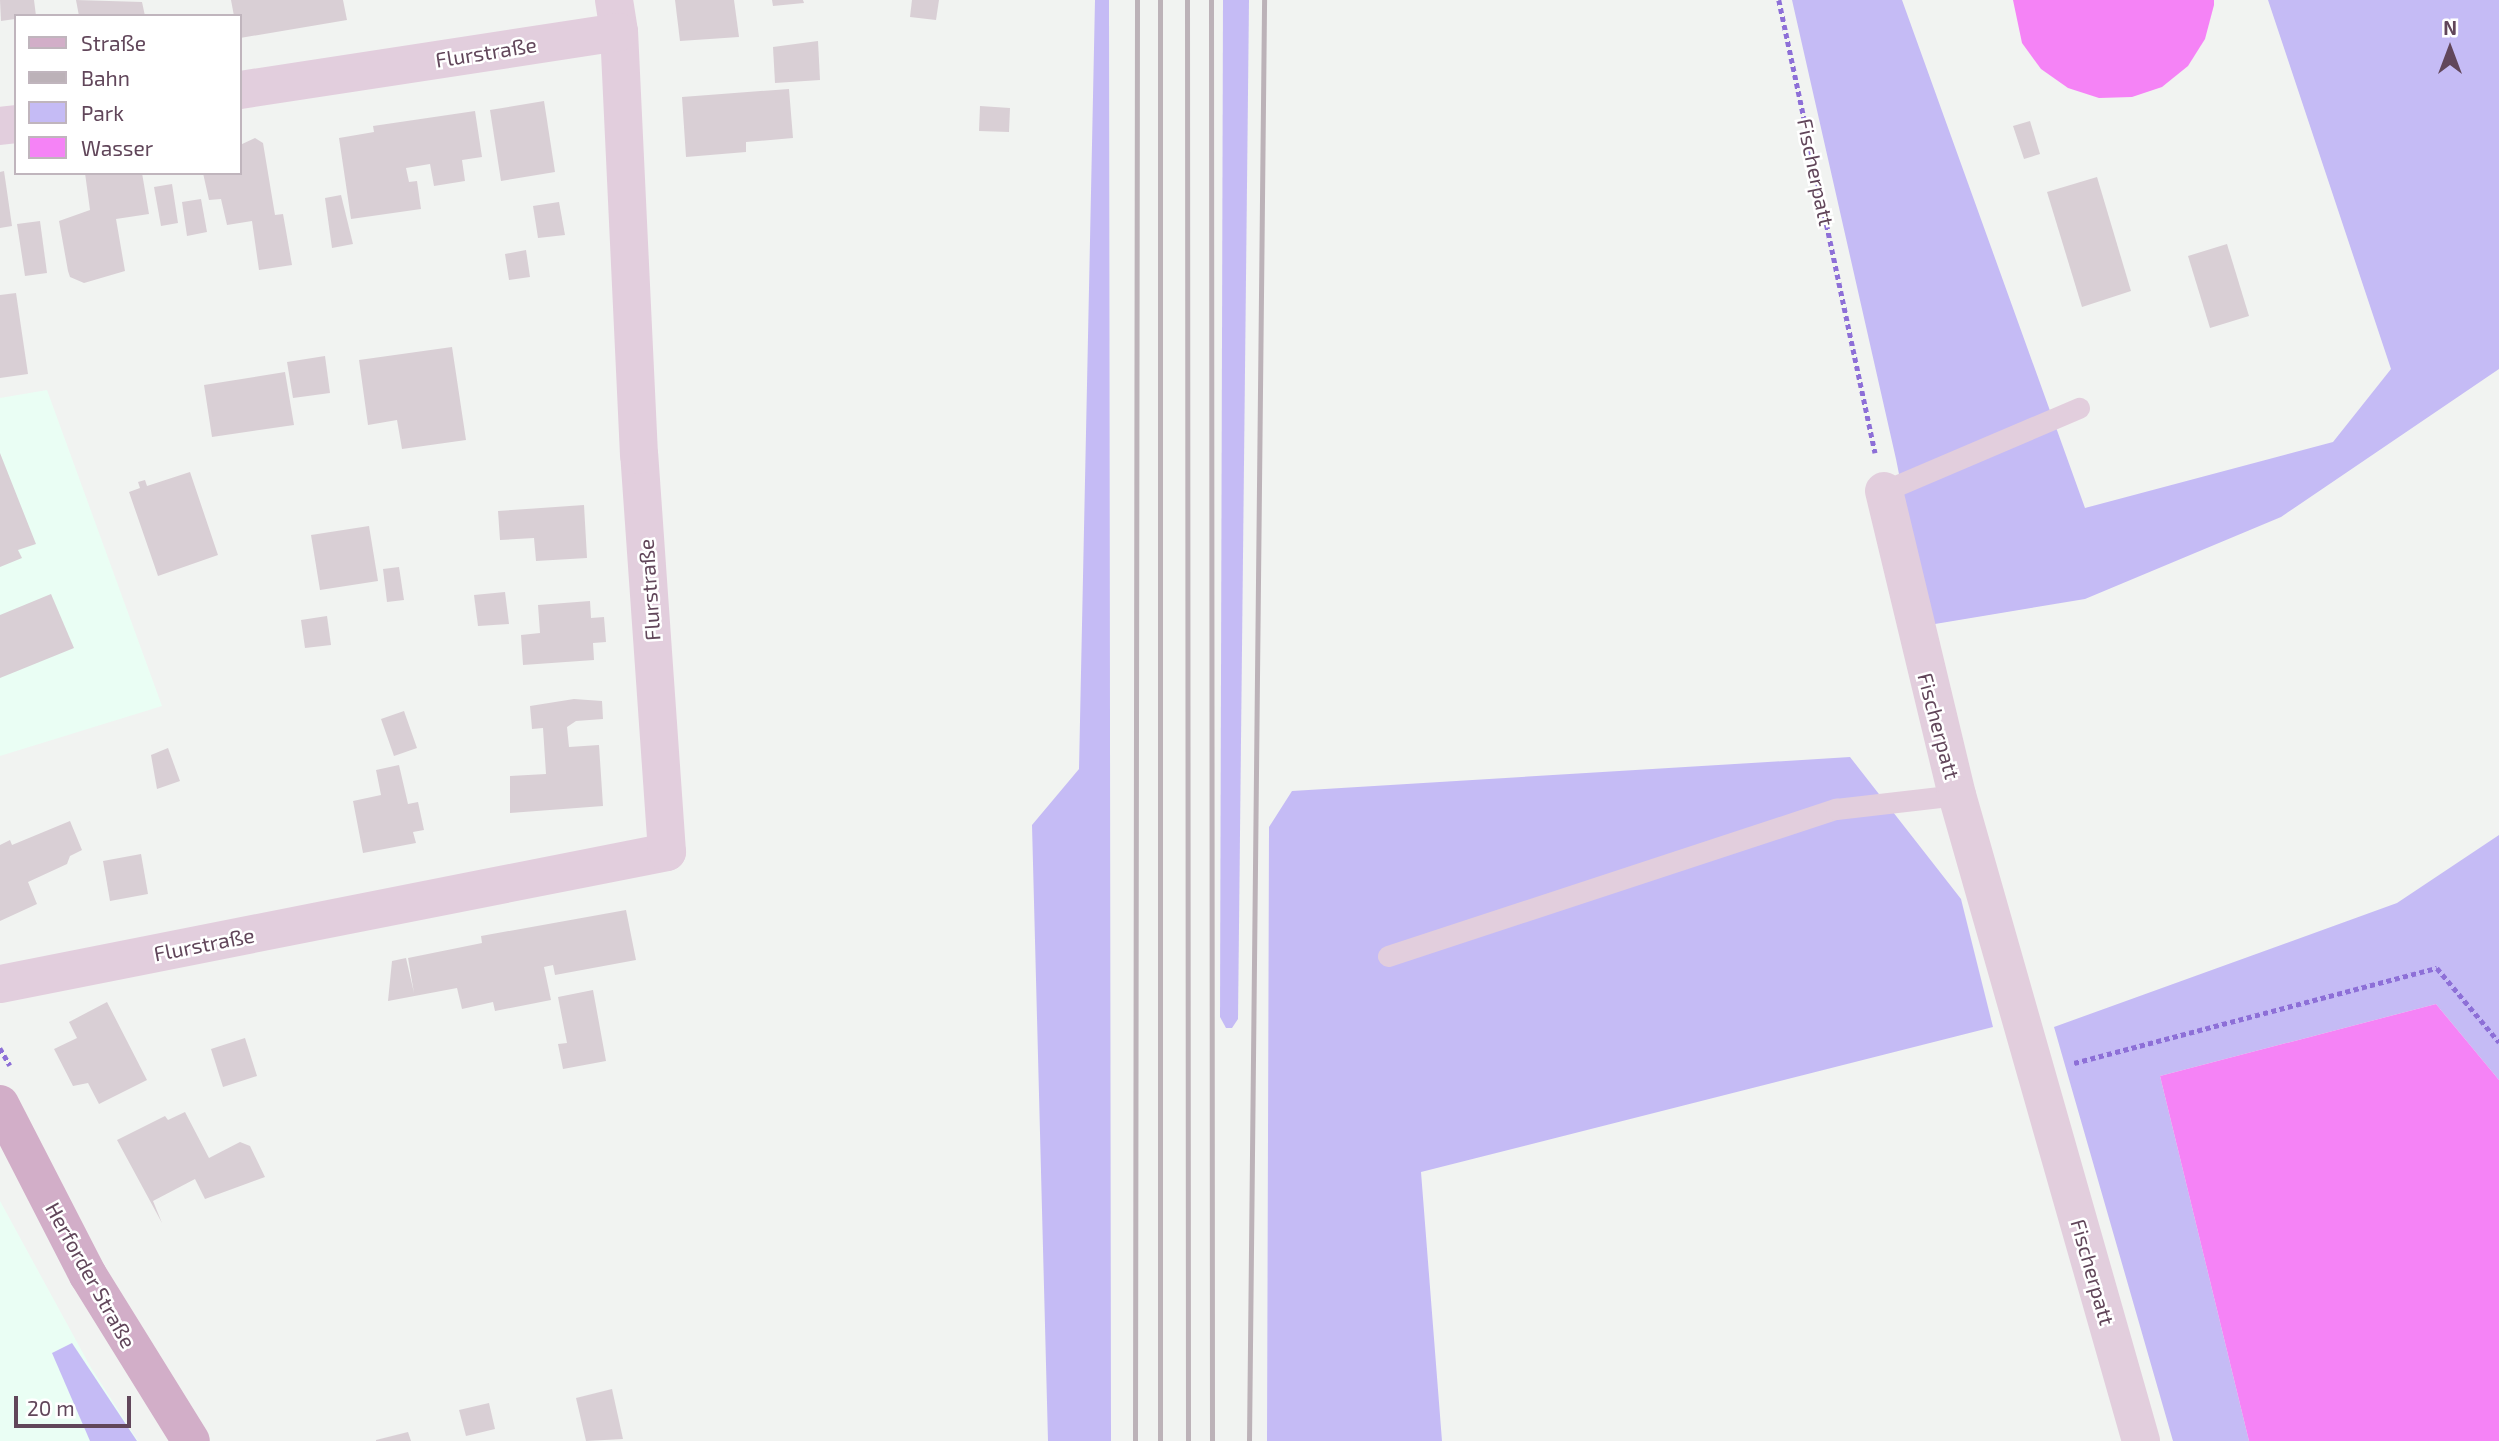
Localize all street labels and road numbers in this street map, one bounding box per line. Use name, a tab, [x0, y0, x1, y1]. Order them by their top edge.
street label: Flurstraße	[434, 32, 538, 72]
street label: Fischerpatt	[1792, 116, 1840, 228]
street label: Flurstraße	[633, 538, 665, 642]
street label: Fischerpatt	[1913, 670, 1965, 782]
street label: Flurstraße	[152, 922, 256, 966]
street label: Herforder Straße	[40, 1198, 142, 1352]
street label: Fischerpatt	[2066, 1216, 2120, 1328]

